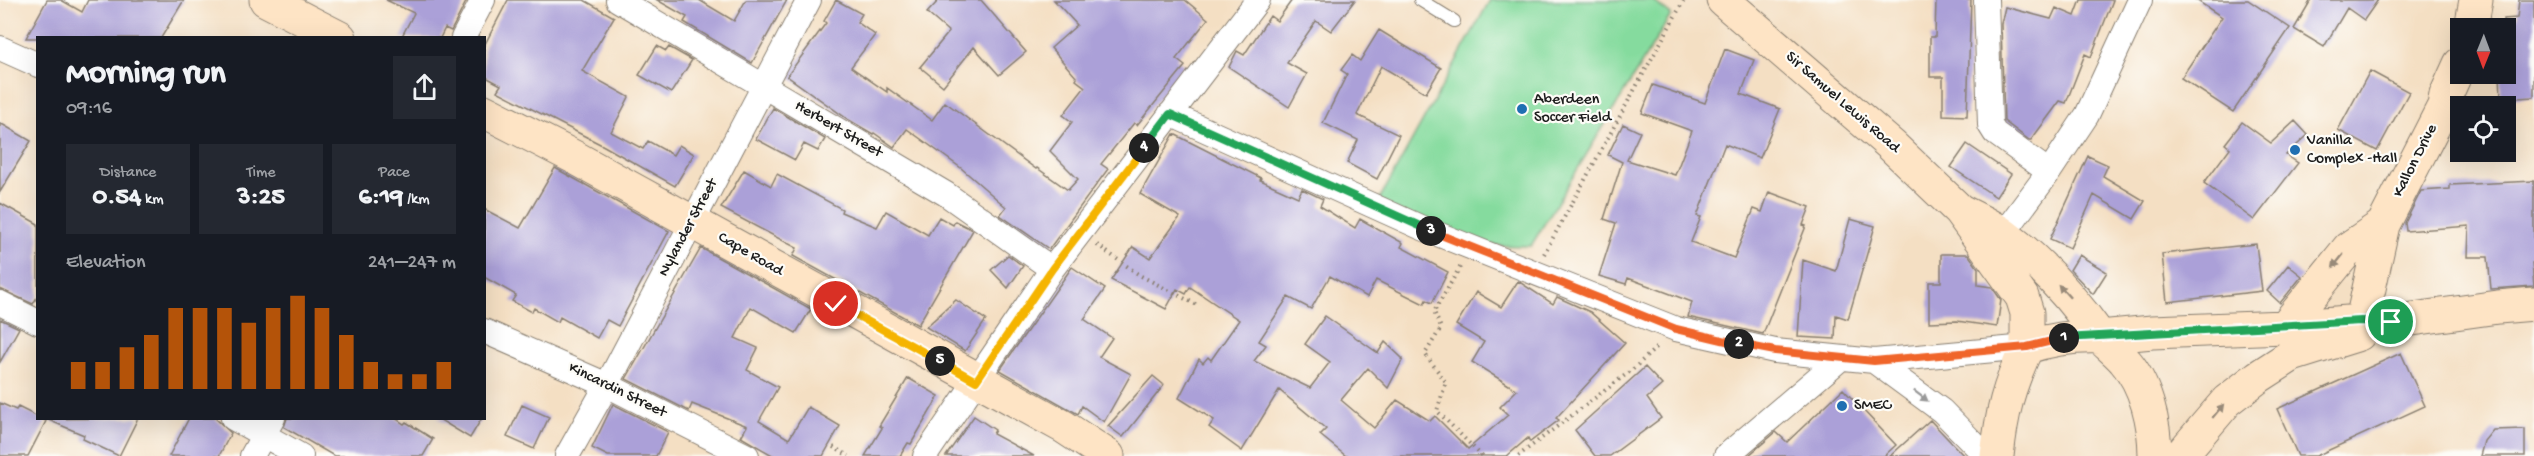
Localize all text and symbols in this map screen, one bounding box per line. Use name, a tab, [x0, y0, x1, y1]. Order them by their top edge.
north arrow	[2450, 18, 2516, 84]
map controls	[2450, 18, 2516, 162]
street label: Sir Samuel Lewis Road	[1781, 48, 1904, 159]
text: Morning run	[66, 56, 226, 94]
button: share	[393, 56, 456, 119]
place label: Aberdeen Soccer Field	[1534, 91, 1613, 128]
button: locate	[2450, 96, 2516, 162]
street label: Herbert Street	[791, 97, 887, 164]
text: 09:16	[66, 98, 112, 121]
marker: Aberdeen Soccer Field	[1515, 102, 1529, 116]
street label: Kallon Drive	[2390, 121, 2443, 201]
place label: Vanilla Complex -Hall	[2306, 132, 2397, 169]
pin: 4	[1129, 133, 1159, 163]
text: 4	[1140, 138, 1148, 157]
marker: Vanilla Complex -Hall	[2288, 143, 2302, 157]
text: Distance	[100, 164, 156, 183]
text: Time	[246, 164, 276, 183]
text: Pace	[378, 164, 410, 183]
street label: Nylander Street	[655, 175, 723, 280]
text: 0.54	[92, 183, 141, 214]
text: 3:25	[237, 183, 285, 214]
text: 6:19	[359, 183, 403, 214]
text: km	[141, 191, 164, 210]
text: /km	[403, 191, 430, 210]
pin: 3	[1416, 216, 1446, 246]
text: 3	[1427, 221, 1435, 240]
street label: Cape Road	[714, 229, 788, 282]
text: Elevation	[66, 252, 146, 275]
text: 241–247 m	[368, 252, 456, 275]
one-way arrow	[2333, 254, 2345, 269]
pin	[810, 278, 861, 329]
one-way arrow	[2058, 284, 2071, 299]
icon: check	[819, 287, 852, 320]
pin	[2365, 296, 2416, 347]
icon: arrive	[2374, 305, 2407, 338]
pin: 1	[2049, 323, 2079, 353]
text: 1	[2061, 328, 2067, 347]
pin: 2	[1724, 329, 1754, 359]
text: 2	[1735, 334, 1743, 353]
pin: 5	[925, 346, 955, 376]
text: 5	[936, 351, 944, 370]
street label: Kincardin Street	[565, 359, 670, 424]
one-way arrow	[1913, 390, 1929, 402]
place label: SMEC	[1854, 397, 1892, 416]
marker: SMEC	[1835, 399, 1849, 413]
one-way arrow	[2211, 404, 2224, 419]

